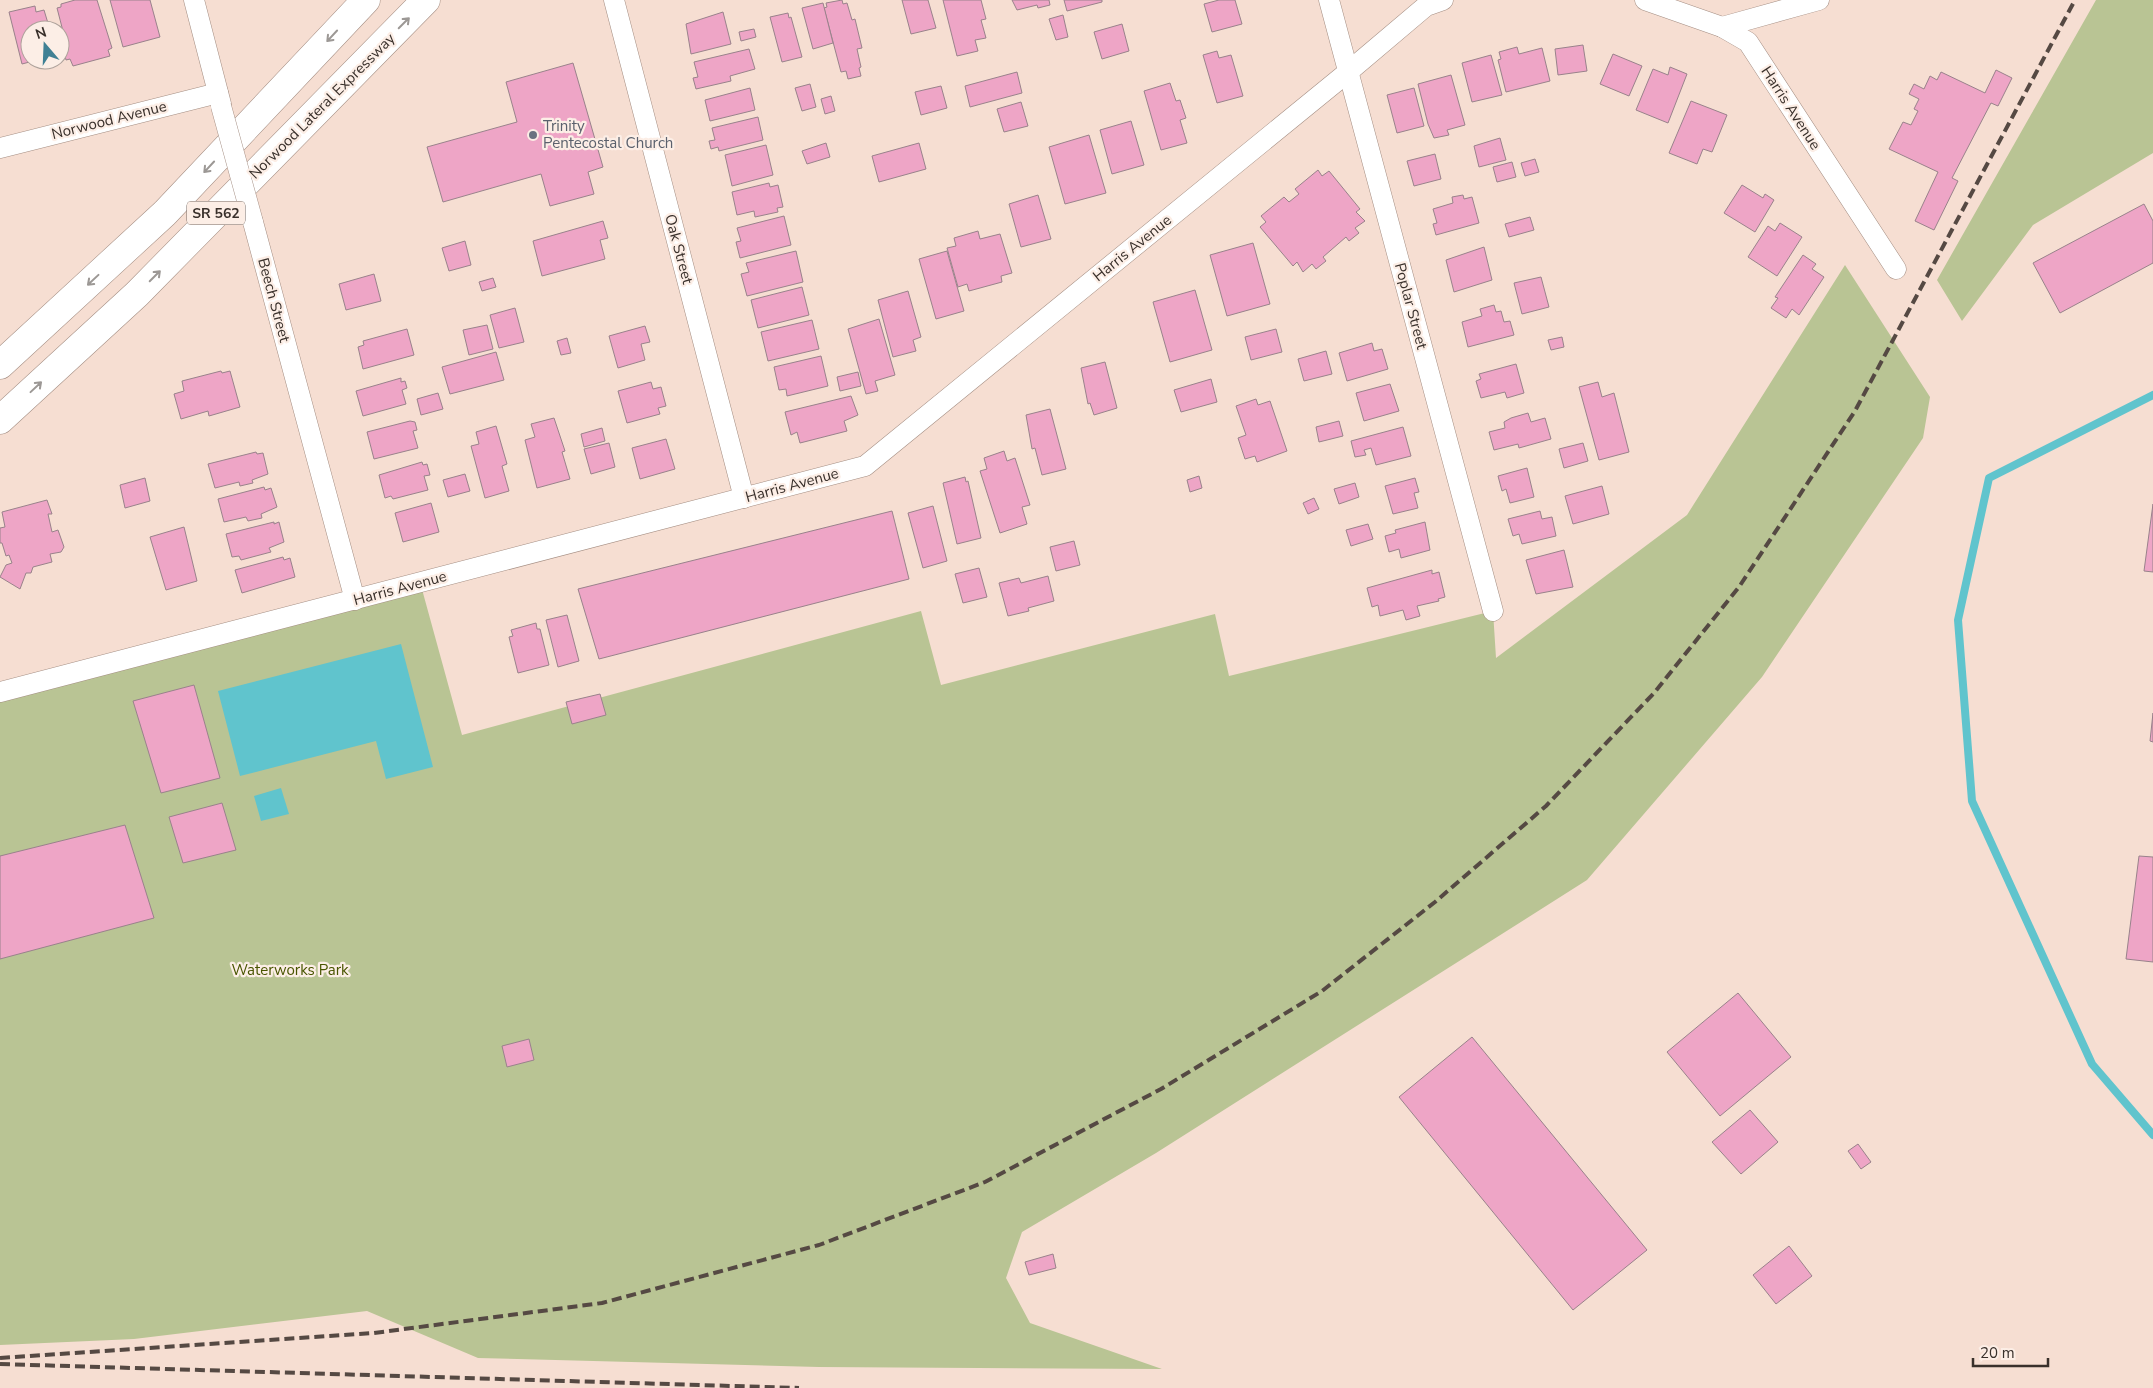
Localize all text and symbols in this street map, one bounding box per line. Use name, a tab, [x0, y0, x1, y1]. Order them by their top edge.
one-way arrow	[398, 17, 410, 29]
north arrow	[20, 20, 70, 70]
text: N	[33, 22, 49, 44]
street label: Norwood Lateral Expressway	[245, 28, 400, 183]
one-way arrow	[326, 29, 338, 42]
street label: Harris Avenue	[1757, 62, 1825, 154]
street label: Norwood Avenue	[49, 96, 169, 144]
place label: Trinity Pentecostal Church	[543, 116, 673, 153]
marker: Trinity Pentecostal Church	[527, 129, 539, 141]
one-way arrow	[203, 160, 215, 173]
road number: SR 562	[187, 202, 245, 224]
street label: Harris Avenue	[1089, 210, 1175, 286]
street label: Oak Street	[660, 212, 698, 287]
street label: Beech Street	[253, 256, 295, 345]
street label: Poplar Street	[1390, 261, 1432, 352]
one-way arrow	[149, 270, 161, 282]
one-way arrow	[86, 274, 99, 286]
one-way arrow	[30, 381, 43, 393]
street label: Harris Avenue	[743, 463, 841, 507]
street label: Harris Avenue	[351, 566, 449, 610]
park label: Waterworks Park	[231, 960, 349, 980]
scale bar	[1973, 1336, 2048, 1368]
text: 20 m	[1980, 1343, 2015, 1363]

